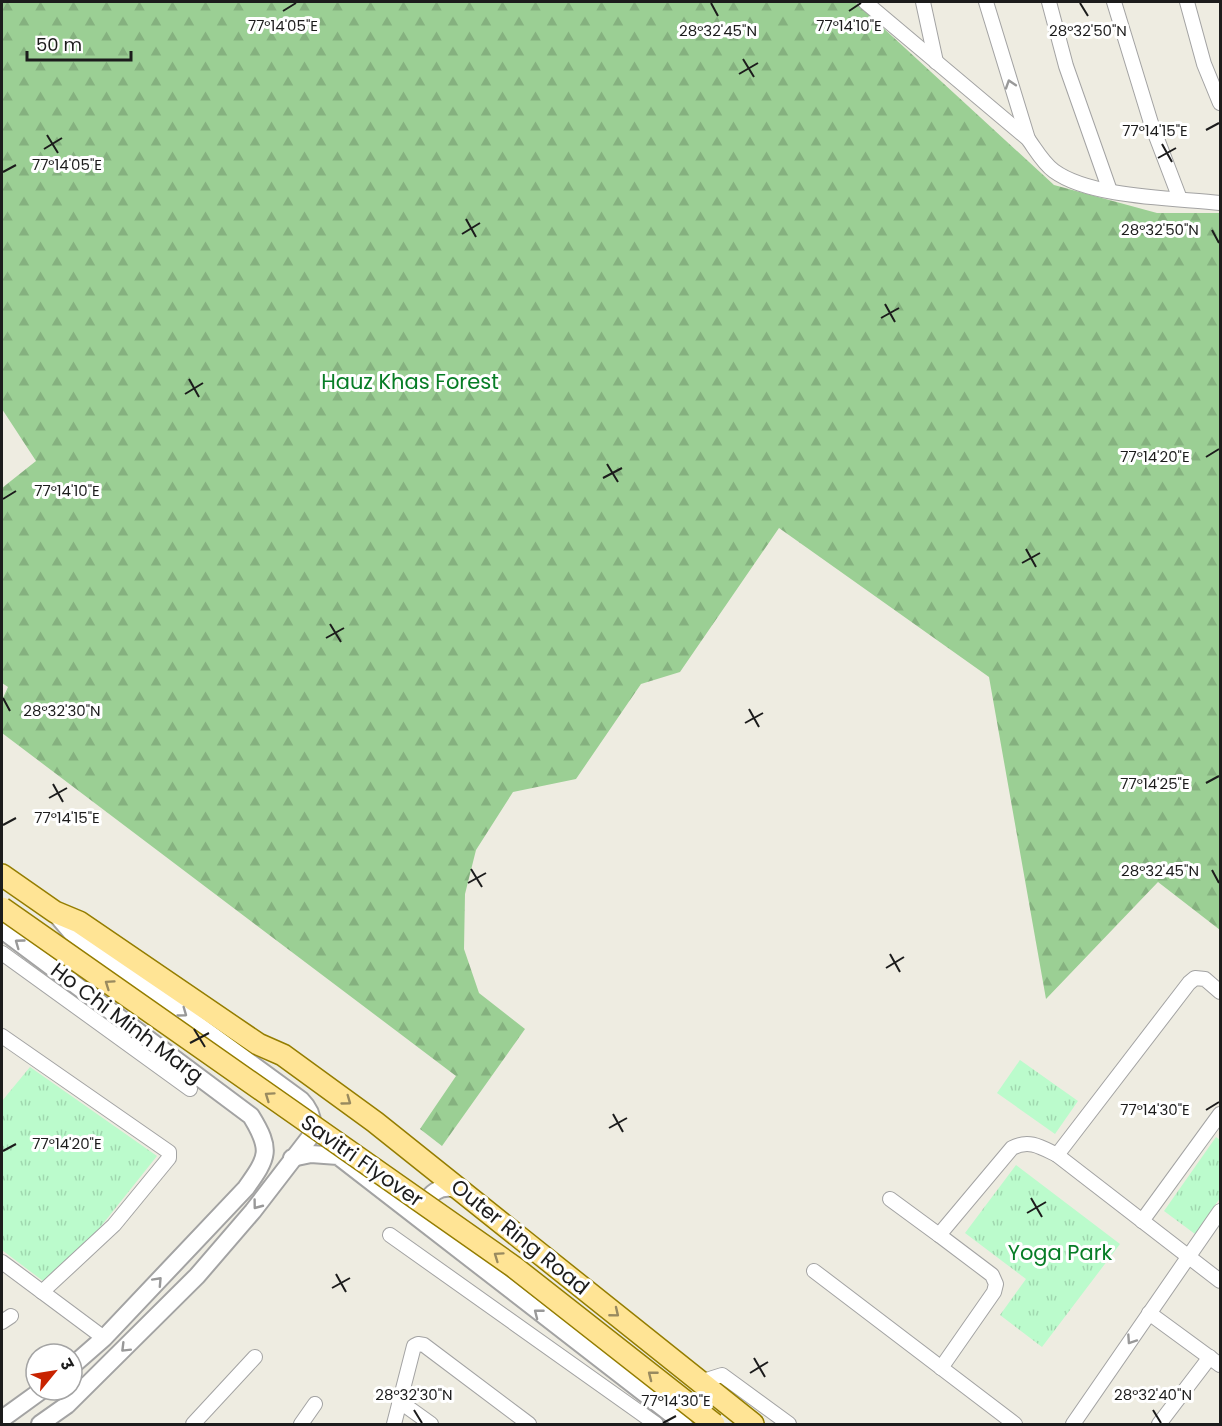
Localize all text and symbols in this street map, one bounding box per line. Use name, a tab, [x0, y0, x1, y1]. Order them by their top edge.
text: 77°14'05"E	[248, 15, 318, 36]
text: 77°14'10"E	[816, 15, 882, 36]
text: 28°32'45"N	[679, 20, 757, 41]
text: 28°32'50"N	[1049, 20, 1127, 41]
scale bar	[27, 24, 130, 62]
text: 50 m	[36, 32, 82, 57]
one-way arrow	[1005, 79, 1017, 90]
text: 77°14'15"E	[1122, 120, 1188, 141]
text: 77°14'05"E	[32, 154, 102, 175]
text: 28°32'50"N	[1121, 219, 1199, 240]
park label: Hauz Khas Forest	[321, 367, 499, 396]
text: 77°14'20"E	[1120, 446, 1190, 467]
text: 77°14'10"E	[34, 480, 100, 501]
text: 28°32'30"N	[23, 700, 101, 721]
text: 77°14'25"E	[1120, 773, 1190, 794]
text: 77°14'15"E	[34, 807, 100, 828]
text: 28°32'45"N	[1121, 860, 1199, 881]
one-way arrow	[15, 939, 26, 950]
street label: Ho Chi Minh Marg	[45, 956, 210, 1090]
one-way arrow	[105, 980, 116, 991]
one-way arrow	[176, 1006, 187, 1017]
one-way arrow	[265, 1092, 276, 1103]
one-way arrow	[341, 1094, 352, 1105]
text: 77°14'30"E	[1120, 1099, 1190, 1120]
street label: Savitri Flyover	[295, 1108, 429, 1214]
text: 77°14'20"E	[32, 1133, 102, 1154]
street label: Outer Ring Road	[445, 1172, 595, 1301]
one-way arrow	[253, 1199, 264, 1210]
park label: Yoga Park	[1008, 1238, 1113, 1267]
one-way arrow	[493, 1252, 504, 1263]
one-way arrow	[151, 1277, 162, 1288]
one-way arrow	[609, 1306, 620, 1317]
one-way arrow	[533, 1309, 544, 1320]
one-way arrow	[1127, 1333, 1138, 1344]
one-way arrow	[121, 1341, 132, 1352]
north arrow	[24, 1342, 84, 1402]
text: उ	[54, 1354, 79, 1375]
one-way arrow	[648, 1372, 659, 1383]
text: 28°32'30"N	[375, 1384, 453, 1405]
text: 28°32'40"N	[1114, 1384, 1192, 1405]
text: 77°14'30"E	[641, 1390, 711, 1411]

